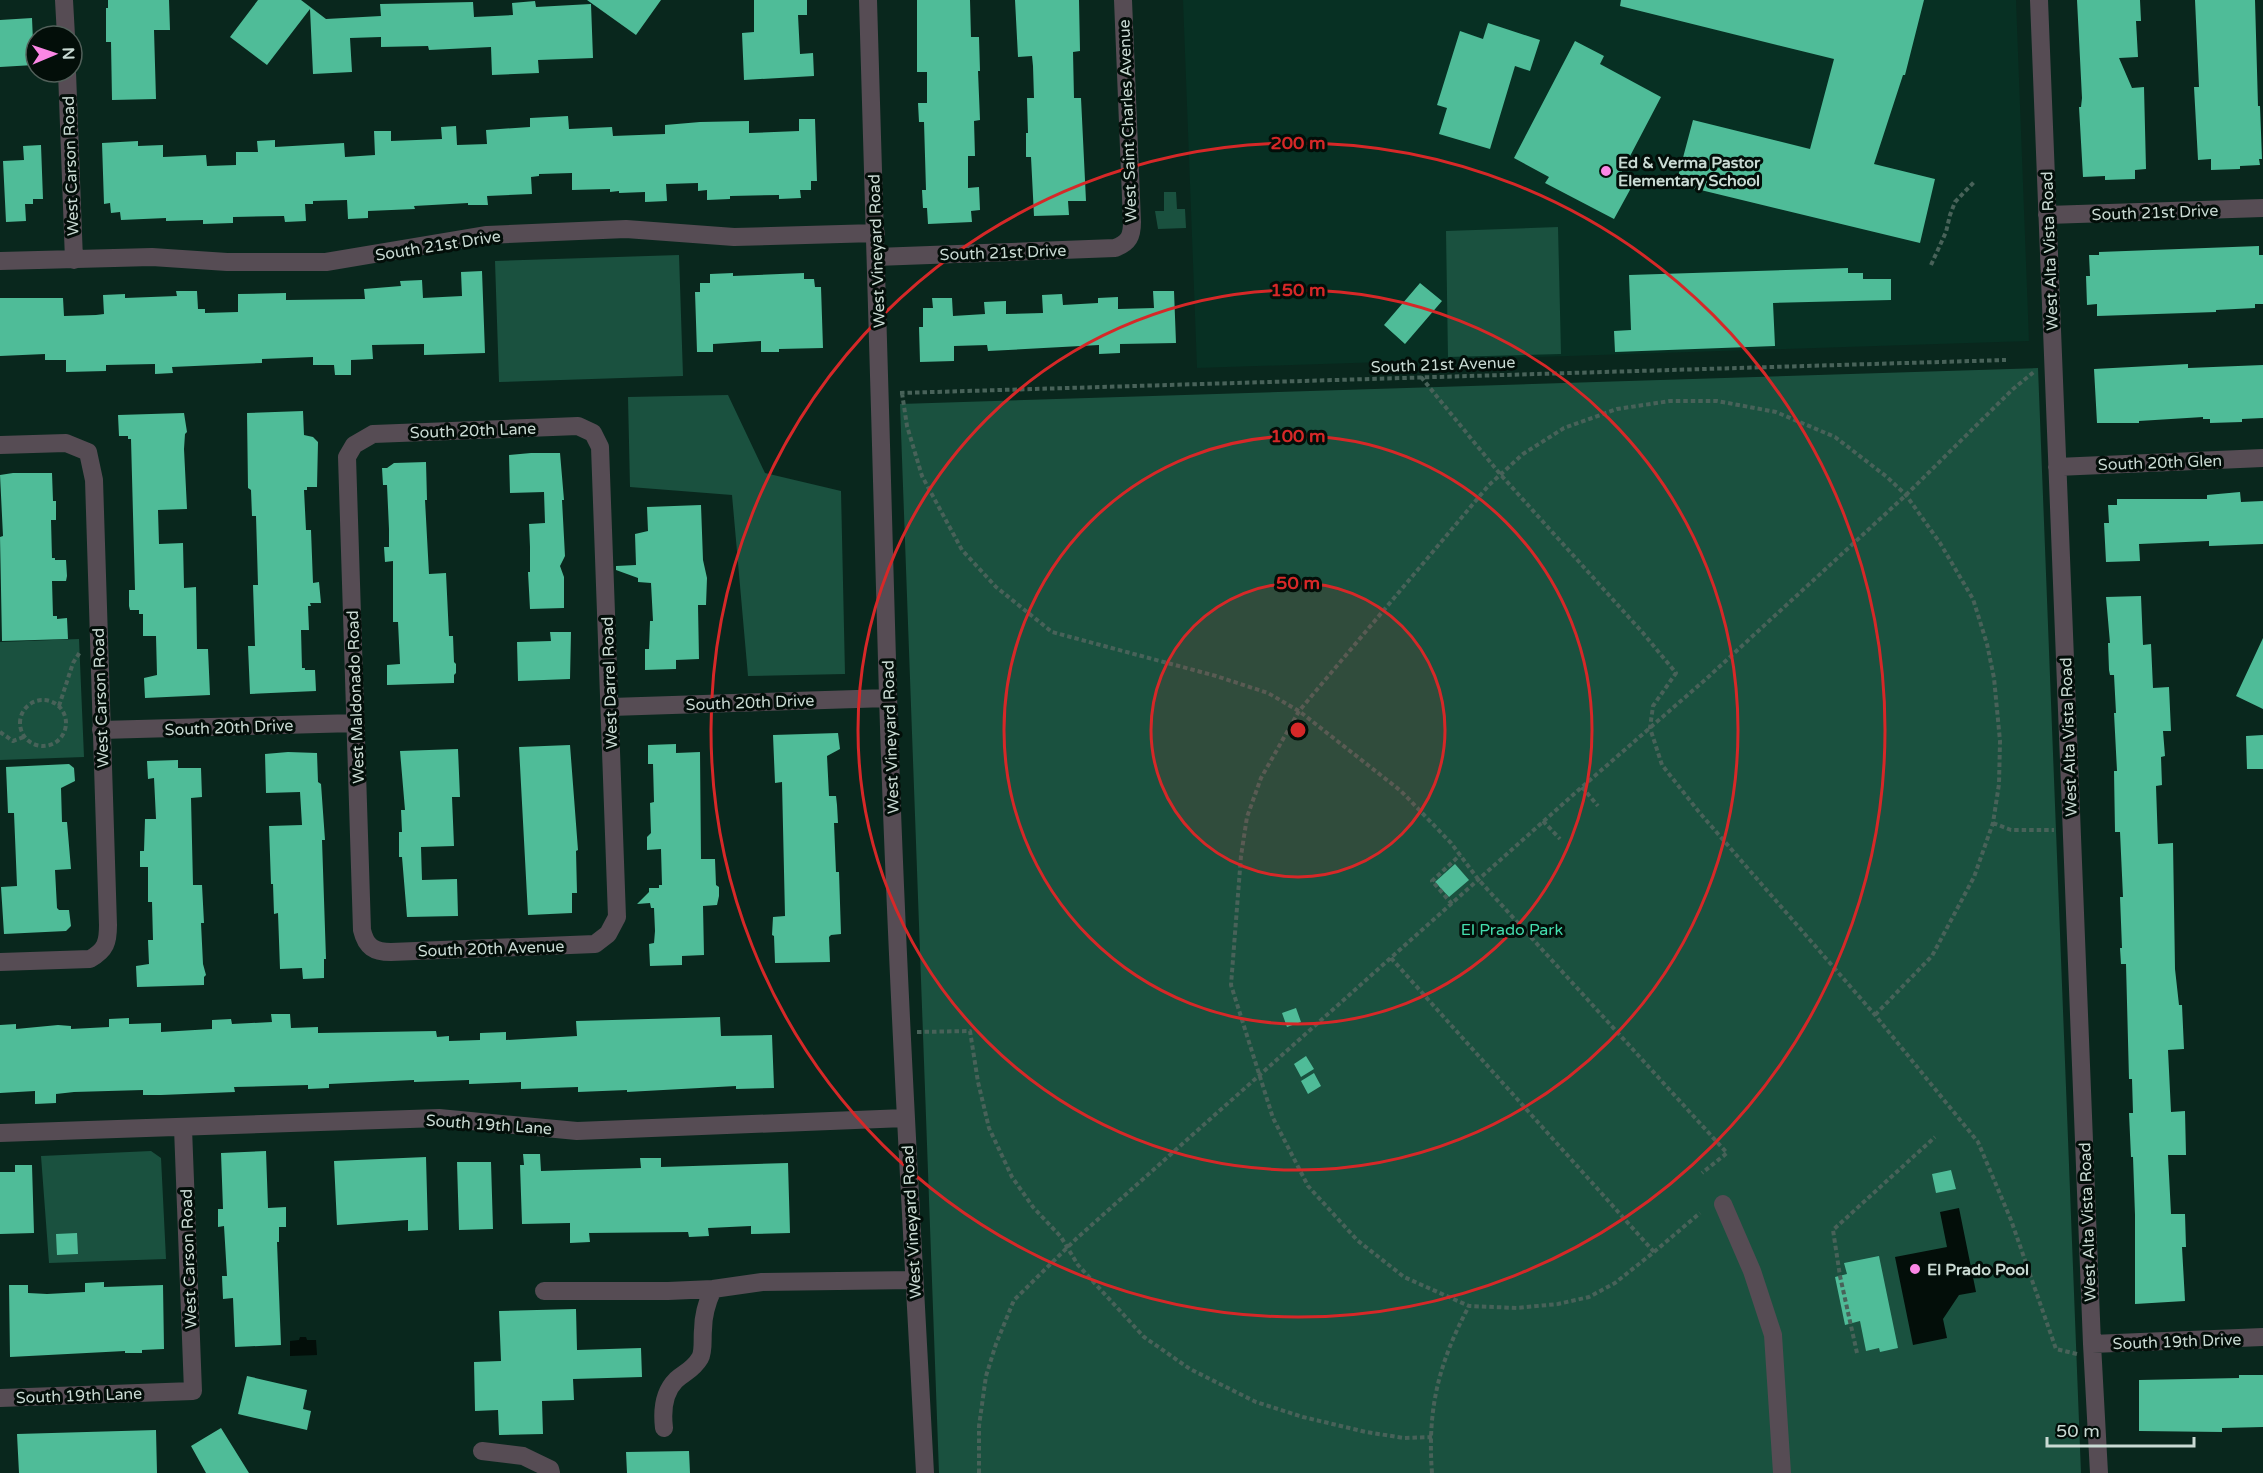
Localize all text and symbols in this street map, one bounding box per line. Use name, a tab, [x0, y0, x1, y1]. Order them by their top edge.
street label: West Saint Charles Avenue	[1114, 19, 1142, 223]
north arrow	[24, 24, 84, 84]
text: N	[58, 47, 78, 60]
street label: West Carson Road	[59, 96, 83, 236]
text: 200 m	[1270, 132, 1326, 154]
place label: Ed & Verma Pastor Elementary School	[1618, 153, 1761, 191]
marker: Ed & Verma Pastor Elementary School	[1599, 164, 1613, 178]
street label: West Alta Vista Road	[2037, 171, 2063, 331]
street label: West Vineyard Road	[864, 174, 890, 328]
street label: South 21st Drive	[2091, 201, 2219, 225]
street label: South 21st Drive	[374, 226, 502, 266]
street label: South 21st Drive	[939, 241, 1067, 265]
text: 150 m	[1270, 279, 1326, 301]
street label: South 21st Avenue	[1370, 352, 1516, 378]
street label: South 20th Lane	[409, 419, 537, 443]
text: 100 m	[1270, 425, 1326, 447]
street label: South 20th Glen	[2098, 451, 2223, 475]
text: 50 m	[1276, 572, 1320, 594]
street label: West Maldonado Road	[343, 610, 369, 784]
street label: West Darrel Road	[598, 616, 622, 750]
street label: West Carson Road	[89, 628, 113, 768]
street label: West Alta Vista Road	[2056, 657, 2082, 817]
street label: West Vineyard Road	[878, 660, 904, 814]
street label: South 20th Drive	[685, 691, 815, 715]
street label: South 20th Drive	[164, 716, 294, 740]
centre of rings	[1288, 720, 1308, 740]
park label: El Prado Park	[1461, 920, 1563, 940]
street label: South 20th Avenue	[417, 936, 565, 962]
street label: South 19th Lane	[425, 1111, 553, 1139]
street label: West Alta Vista Road	[2075, 1142, 2101, 1302]
street label: West Vineyard Road	[898, 1145, 926, 1299]
street label: West Carson Road	[177, 1189, 201, 1329]
place label: El Prado Pool	[1927, 1260, 2029, 1280]
marker: El Prado Pool	[1908, 1262, 1922, 1276]
street label: South 19th Drive	[2112, 1330, 2242, 1354]
street label: South 19th Lane	[15, 1384, 143, 1408]
scale bar	[2047, 1410, 2194, 1448]
text: 50 m	[2056, 1420, 2100, 1442]

